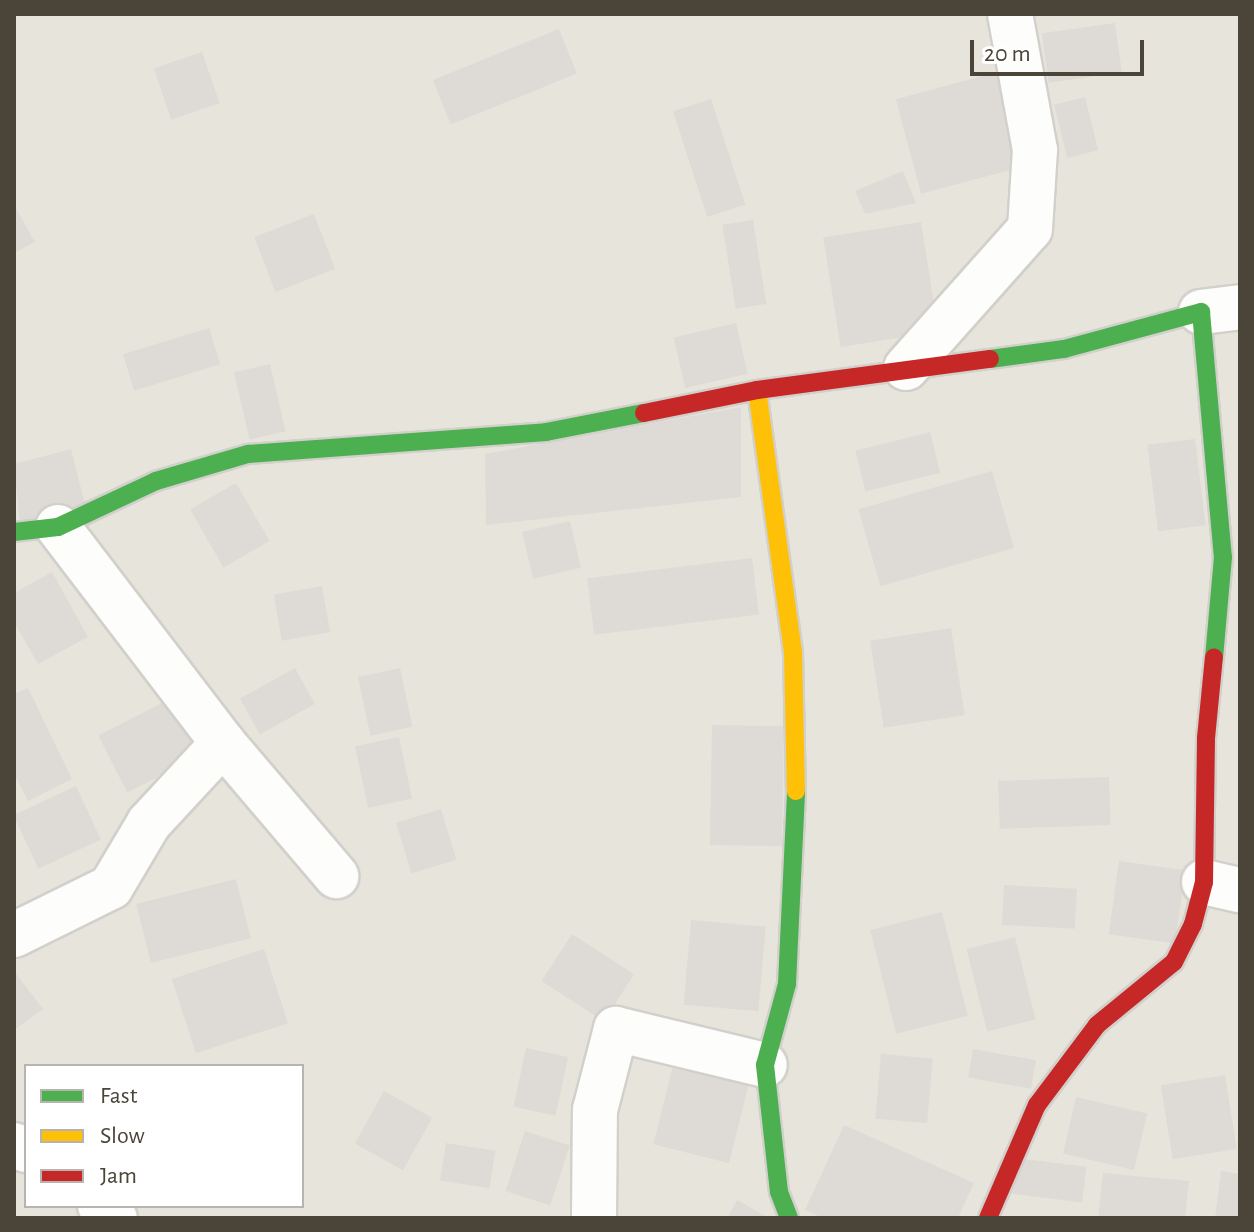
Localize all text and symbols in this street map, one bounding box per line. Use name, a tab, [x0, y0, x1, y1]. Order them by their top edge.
scale bar	[974, 24, 1148, 74]
text: 20 m	[984, 42, 1031, 66]
legend	[24, 1064, 304, 1208]
text: Fast	[100, 1084, 137, 1108]
text: Slow	[100, 1124, 145, 1148]
text: Jam	[100, 1164, 137, 1188]

